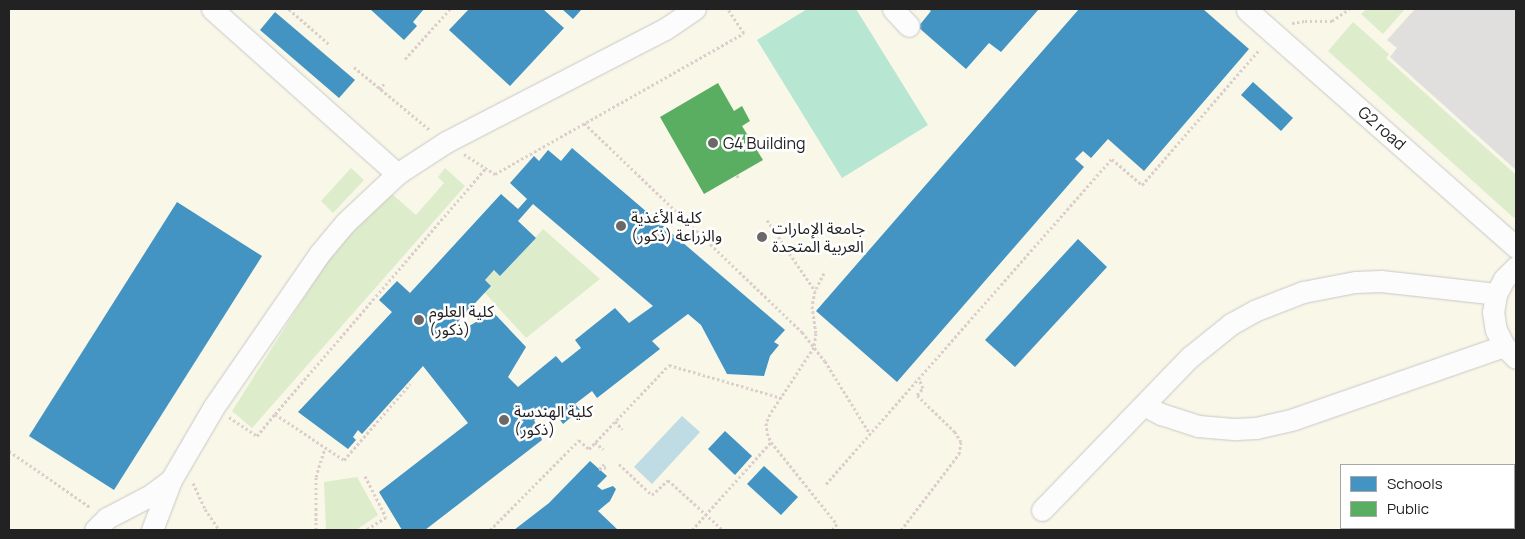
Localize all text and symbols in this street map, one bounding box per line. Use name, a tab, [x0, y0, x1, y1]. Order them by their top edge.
street label: G2 road	[1354, 102, 1410, 154]
place label: G4 Building	[723, 133, 806, 153]
marker: G4 Building	[707, 137, 719, 149]
place label: كلية الأغذية والزراعة (ذكور)	[631, 207, 722, 245]
place label: جامعة الإمارات العربية المتحدة	[772, 218, 865, 256]
marker: كلية الأغذية والزراعة (ذكور)	[615, 220, 627, 232]
marker: جامعة الإمارات العربية المتحدة	[756, 231, 768, 243]
place label: كلية العلوم (ذكور)	[429, 301, 494, 339]
marker: كلية العلوم (ذكور)	[413, 314, 425, 326]
place label: كلية الهندسة (ذكور)	[514, 401, 593, 439]
marker: كلية الهندسة (ذكور)	[498, 414, 510, 426]
legend	[1340, 464, 1515, 529]
text: Schools	[1387, 473, 1443, 494]
text: Public	[1387, 498, 1429, 519]

